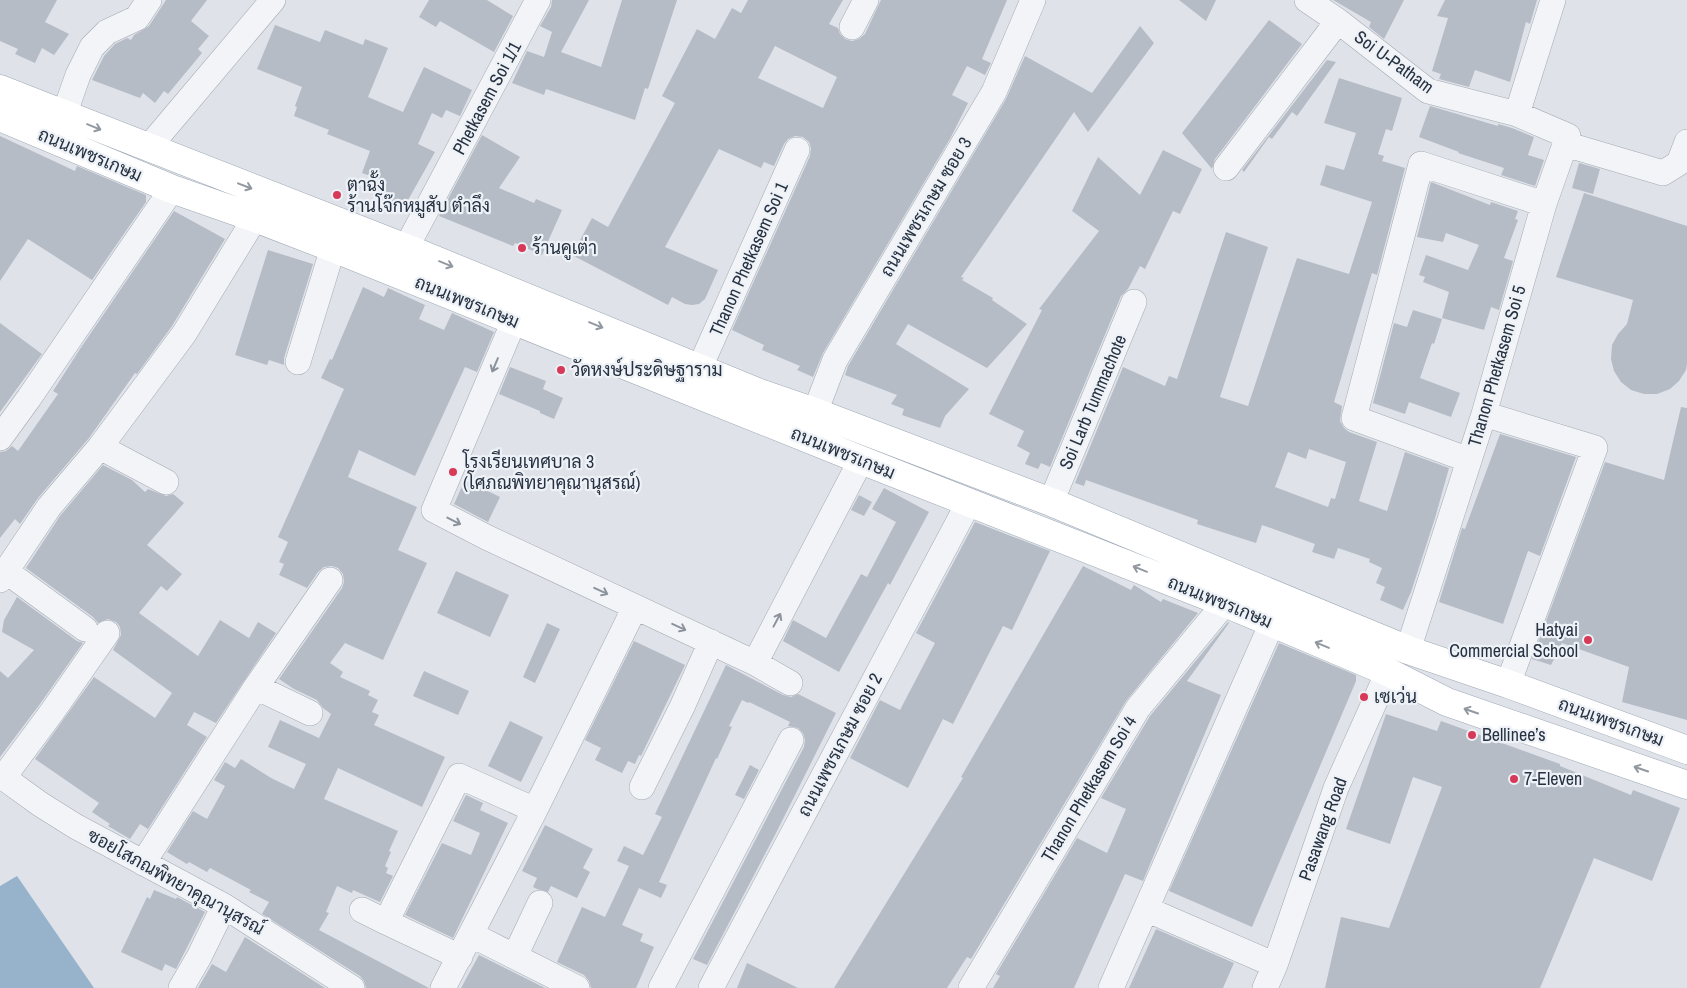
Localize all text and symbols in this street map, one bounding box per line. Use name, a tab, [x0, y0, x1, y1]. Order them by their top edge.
street label: Soi U-Patham	[1349, 24, 1439, 99]
street label: Phetkasem Soi 1/1	[446, 36, 527, 159]
street label: ถนนเพชรเกษม	[34, 121, 146, 188]
one-way arrow	[86, 123, 101, 132]
street label: ถนนเพชรเกษม ซอย 3	[874, 132, 977, 281]
place label: ตาฉั้ง ร้านโจ๊กหมูสับ ตำลึง	[347, 170, 490, 219]
street label: Thanon Phetkasem Soi 1	[703, 177, 794, 340]
one-way arrow	[237, 182, 252, 191]
marker: ตาฉั้ง ร้านโจ๊กหมูสับ ตำลึง	[331, 189, 343, 201]
place label: ร้านคูเต่า	[532, 235, 597, 261]
marker: ร้านคูเต่า	[516, 242, 528, 254]
one-way arrow	[437, 260, 453, 269]
street label: ถนนเพชรเกษม	[411, 269, 523, 334]
street label: Thanon Phetkasem Soi 5	[1462, 282, 1531, 449]
one-way arrow	[588, 321, 603, 330]
street label: Soi Larb Tummachote	[1053, 330, 1132, 473]
one-way arrow	[489, 357, 499, 372]
place label: วัดหงษ์ประดิษฐาราม	[571, 357, 723, 382]
marker: วัดหงษ์ประดิษฐาราม	[555, 364, 567, 376]
street label: ถนนเพชรเกษม	[787, 420, 899, 485]
place label: โรงเรียนเทศบาล 3 (โศภณพิทยาคุณานุสรณ์)	[462, 449, 641, 495]
marker: โรงเรียนเทศบาล 3 (โศภณพิทยาคุณานุสรณ์)	[447, 466, 459, 478]
one-way arrow	[446, 517, 461, 526]
one-way arrow	[1133, 564, 1148, 574]
street label: ถนนเพชรเกษม	[1164, 569, 1276, 634]
one-way arrow	[593, 586, 608, 596]
one-way arrow	[773, 613, 782, 628]
place label: Hatyai Commercial School	[1449, 617, 1578, 663]
one-way arrow	[671, 623, 686, 632]
marker: Hatyai Commercial School	[1582, 634, 1594, 646]
one-way arrow	[1315, 639, 1330, 648]
street label: ถนนเพชรเกษม ซอย 2	[791, 669, 888, 821]
place label: เซเว่น	[1374, 684, 1417, 709]
marker: เซเว่น	[1358, 691, 1370, 703]
street label: ถนนเพชรเกษม	[1555, 691, 1667, 752]
one-way arrow	[1463, 706, 1479, 715]
street label: Thanon Phetkasem Soi 4	[1035, 711, 1142, 867]
place label: Bellinee’s	[1482, 722, 1546, 747]
marker: Bellinee’s	[1466, 729, 1478, 741]
one-way arrow	[1634, 764, 1649, 773]
place label: 7-Eleven	[1524, 766, 1582, 791]
marker: 7-Eleven	[1508, 773, 1520, 785]
street label: Pasawang Road	[1292, 774, 1353, 884]
street label: ซอยโสภณพิทยาคุณานุสรณ์	[83, 822, 269, 941]

